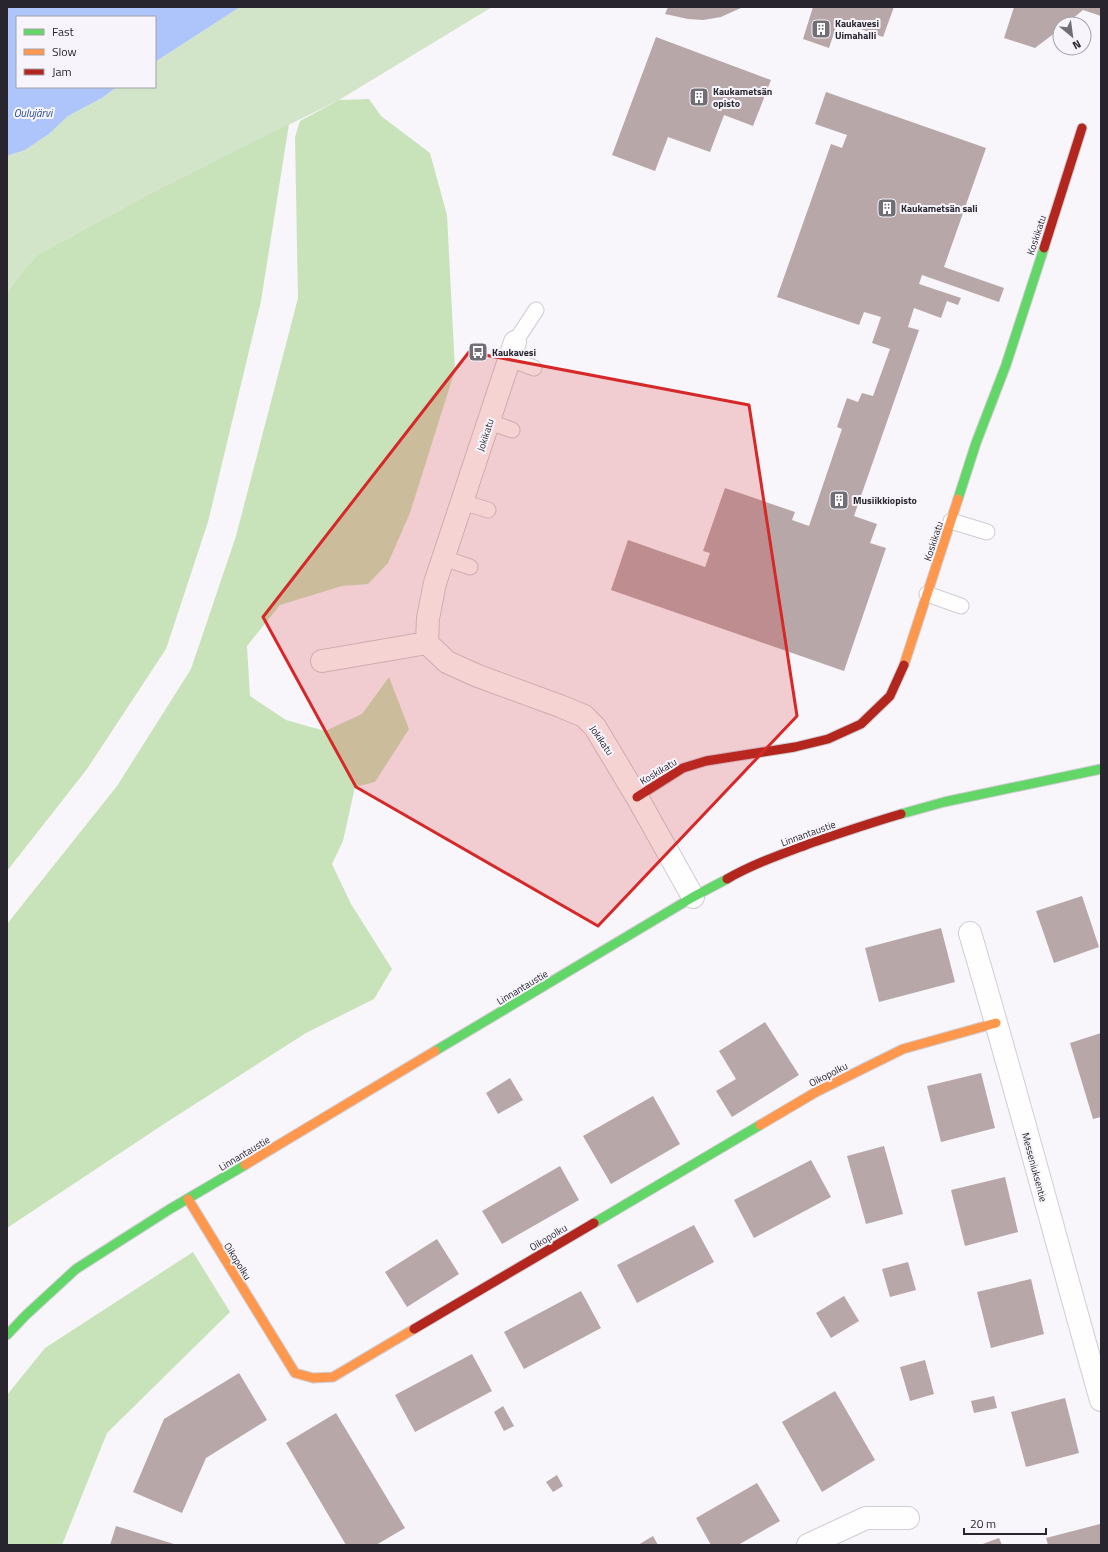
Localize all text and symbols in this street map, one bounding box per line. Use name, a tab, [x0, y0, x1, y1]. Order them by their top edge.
legend	[16, 16, 156, 88]
place label: Kaukavesi Uimahalli	[835, 16, 879, 43]
north arrow	[1052, 16, 1092, 56]
building icon: Kaukavesi Uimahalli	[810, 18, 832, 40]
text: Fast	[52, 22, 75, 41]
text: N	[1070, 36, 1084, 54]
text: Slow	[52, 42, 77, 61]
text: Jam	[52, 62, 72, 81]
place label: Kaukametsän opisto	[713, 84, 772, 111]
building icon: Kaukametsän opisto	[688, 86, 710, 108]
water label: Oulujärvi	[14, 105, 54, 121]
building icon: Kaukametsän sali	[876, 197, 898, 219]
place label: Kaukametsän sali	[901, 201, 978, 216]
street label: Koskikatu	[1023, 213, 1050, 257]
bus stop icon: Kaukavesi	[467, 341, 489, 363]
place label: Kaukavesi	[492, 345, 536, 360]
street label: Jokikatu	[473, 417, 498, 453]
building icon: Musiikkiopisto	[828, 489, 850, 511]
place label: Musiikkiopisto	[853, 493, 917, 508]
street label: Koskikatu	[920, 519, 947, 563]
street label: Jokikatu	[586, 722, 617, 758]
street label: Koskikatu	[637, 754, 680, 788]
street label: Linnantaustie	[779, 817, 838, 850]
street label: Linnantaustie	[494, 966, 551, 1009]
street label: Oikopolku	[806, 1058, 850, 1091]
street label: Messeniuksentie	[1018, 1131, 1051, 1203]
street label: Linnantaustie	[216, 1132, 273, 1175]
street label: Oikopolku	[527, 1220, 570, 1255]
street label: Oikopolku	[220, 1240, 255, 1283]
scale bar	[964, 1510, 1046, 1536]
text: 20 m	[970, 1514, 996, 1533]

